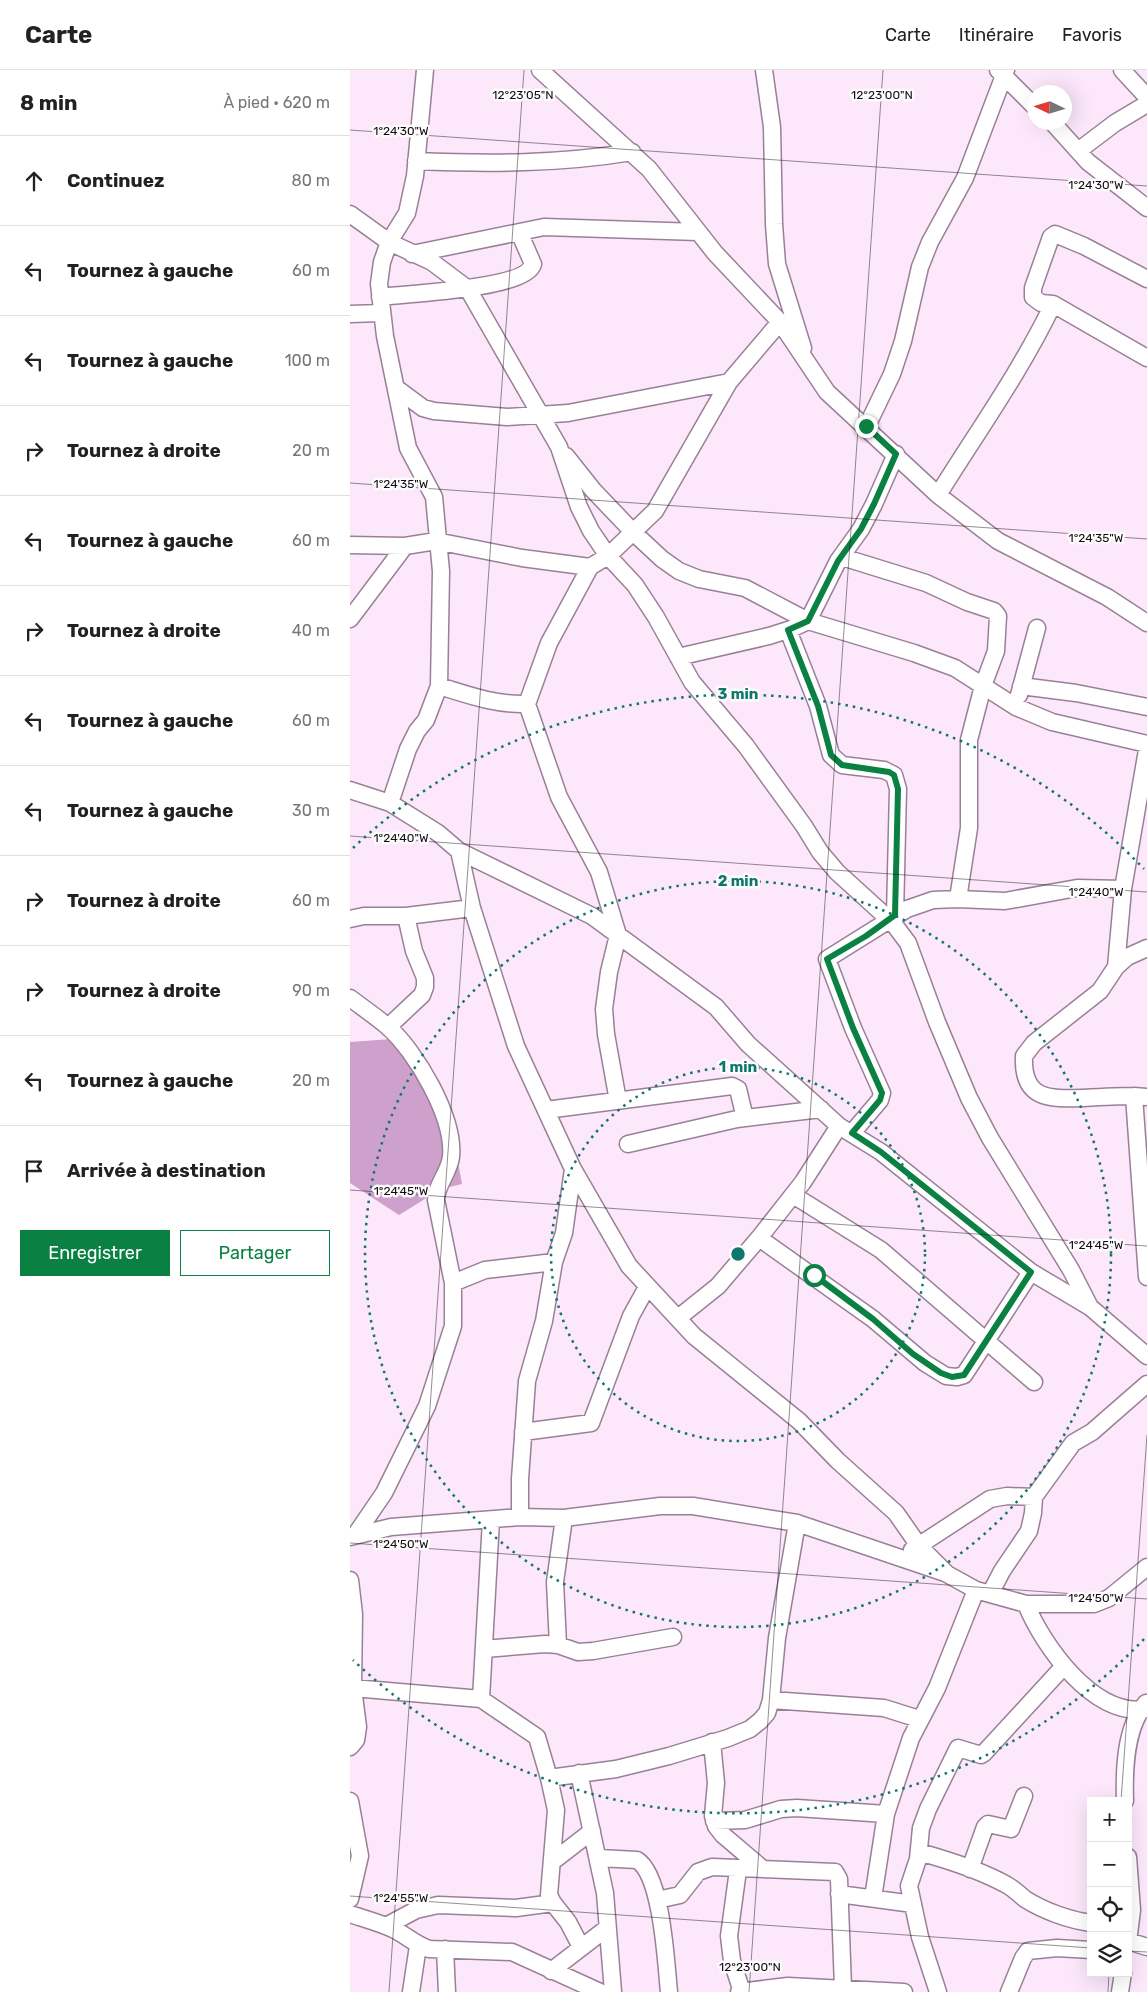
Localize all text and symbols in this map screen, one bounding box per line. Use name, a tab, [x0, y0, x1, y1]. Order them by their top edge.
text: Carte	[25, 21, 92, 49]
text: Carte	[885, 24, 931, 46]
text: Itinéraire	[959, 24, 1034, 46]
text: Favoris	[1062, 24, 1122, 46]
north arrow	[1027, 85, 1072, 130]
text: 12°23'05"N	[492, 88, 554, 102]
text: 12°23'00"N	[851, 88, 913, 102]
text: 8 min	[20, 90, 77, 115]
text: À pied · 620 m	[223, 93, 330, 112]
text: 1°24'30"W	[373, 124, 429, 138]
icon: ahead	[20, 167, 48, 195]
text: Continuez	[67, 169, 165, 192]
text: 80 m	[292, 171, 330, 190]
text: 1°24'30"W	[1068, 178, 1124, 192]
icon: left	[20, 257, 48, 285]
text: Tournez à gauche	[67, 259, 233, 282]
text: 60 m	[292, 261, 330, 280]
icon: left	[20, 347, 48, 375]
text: Tournez à gauche	[67, 349, 233, 372]
text: 100 m	[285, 351, 330, 370]
route end	[855, 415, 878, 438]
icon: right	[20, 437, 48, 465]
text: Tournez à droite	[67, 439, 221, 462]
text: 20 m	[292, 441, 330, 460]
text: 1°24'35"W	[374, 477, 429, 491]
icon: left	[20, 527, 48, 555]
text: Tournez à gauche	[67, 529, 233, 552]
text: 60 m	[292, 531, 330, 550]
text: 1°24'35"W	[1069, 531, 1124, 545]
icon: right	[20, 617, 48, 645]
text: Tournez à droite	[67, 619, 221, 642]
text: 40 m	[292, 621, 330, 640]
text: 3 min	[718, 685, 758, 703]
icon: left	[20, 707, 48, 735]
text: Tournez à gauche	[67, 709, 233, 732]
text: 60 m	[292, 711, 330, 730]
icon: left	[20, 797, 48, 825]
text: Tournez à gauche	[67, 799, 233, 822]
text: 30 m	[292, 801, 330, 820]
text: 1°24'40"W	[373, 831, 429, 845]
text: 2 min	[718, 872, 758, 890]
text: 1°24'40"W	[1068, 885, 1124, 899]
icon: right	[20, 887, 48, 915]
text: Tournez à droite	[67, 889, 221, 912]
text: 60 m	[292, 891, 330, 910]
icon: right	[20, 977, 48, 1005]
text: Tournez à droite	[67, 979, 221, 1002]
text: 90 m	[292, 981, 330, 1000]
text: 1 min	[719, 1058, 757, 1076]
icon: left	[20, 1067, 48, 1095]
text: Tournez à gauche	[67, 1069, 233, 1092]
text: 20 m	[292, 1071, 330, 1090]
icon: arrive	[20, 1157, 48, 1185]
text: Arrivée à destination	[67, 1159, 266, 1182]
text: 1°24'45"W	[374, 1184, 429, 1198]
button: Enregistrer	[20, 1230, 170, 1276]
button: Partager	[180, 1230, 330, 1276]
text: 1°24'45"W	[1069, 1238, 1124, 1252]
centre of rings	[729, 1245, 747, 1263]
route start	[803, 1264, 826, 1287]
text: 1°24'50"W	[373, 1537, 429, 1551]
text: 1°24'50"W	[1068, 1591, 1124, 1605]
map controls	[1087, 1797, 1132, 1977]
button: +	[1087, 1797, 1132, 1842]
button: −	[1087, 1842, 1132, 1887]
button: locate	[1087, 1887, 1132, 1932]
text: 1°24'55"W	[374, 1891, 429, 1905]
button: layers	[1087, 1932, 1132, 1977]
text: 12°23'00"N	[719, 1960, 781, 1974]

